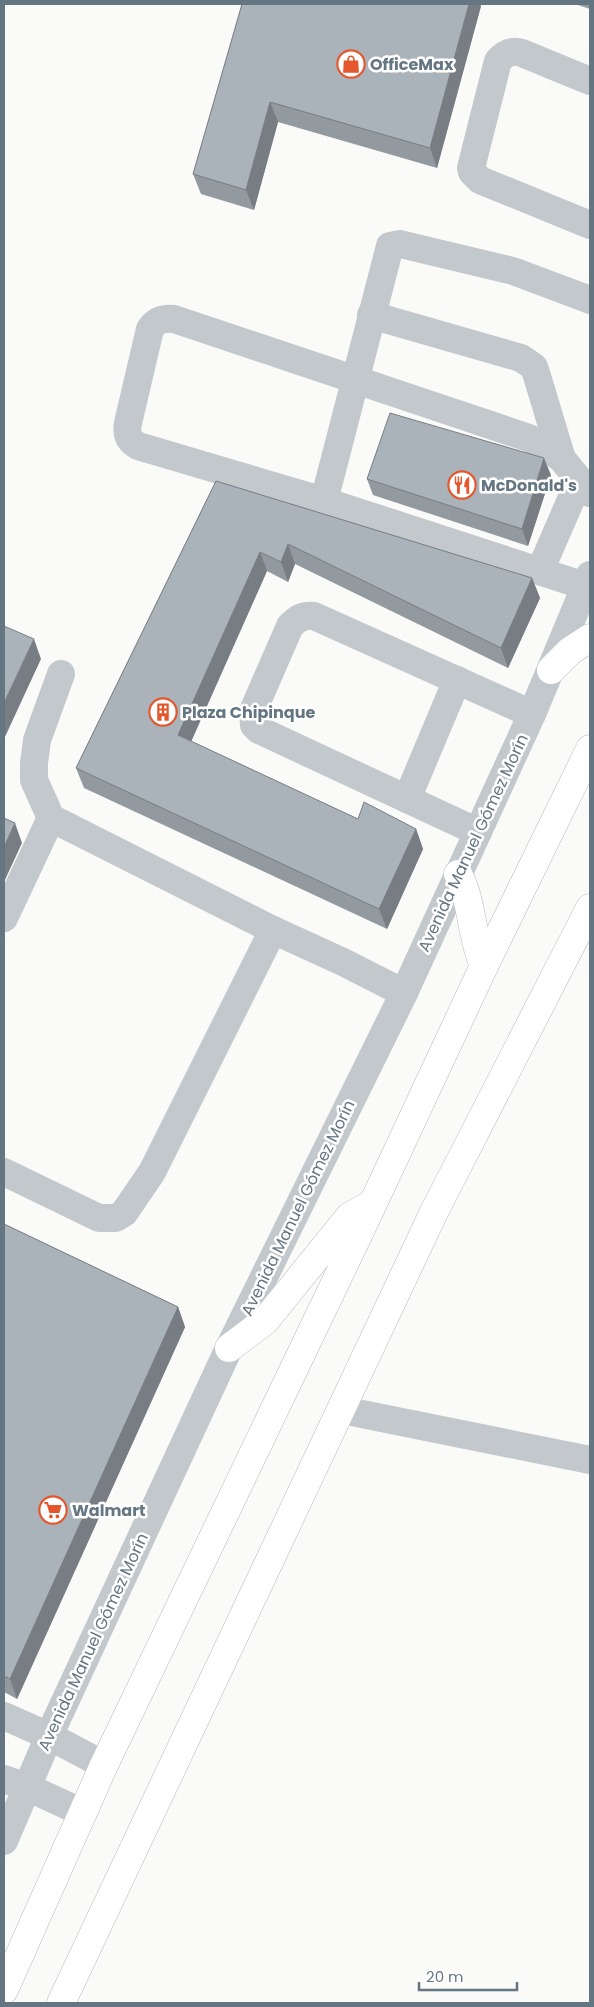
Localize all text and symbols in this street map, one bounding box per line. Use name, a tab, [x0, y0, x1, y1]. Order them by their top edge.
shop icon: OfficeMax	[336, 49, 366, 79]
place label: OfficeMax	[370, 53, 454, 76]
restaurant icon: McDonald's	[447, 470, 477, 500]
place label: McDonald's	[481, 474, 577, 497]
building icon: Plaza Chipinque	[148, 697, 178, 727]
place label: Plaza Chipinque	[182, 701, 315, 724]
street label: Avenida Manuel Gómez Morín	[412, 730, 534, 956]
street label: Avenida Manuel Gómez Morín	[236, 1096, 360, 1320]
supermarket icon: Walmart	[38, 1495, 68, 1525]
place label: Walmart	[72, 1499, 146, 1522]
street label: Avenida Manuel Gómez Morín	[32, 1529, 154, 1755]
scale bar	[419, 1960, 516, 1992]
text: 20 m	[426, 1966, 464, 1987]

